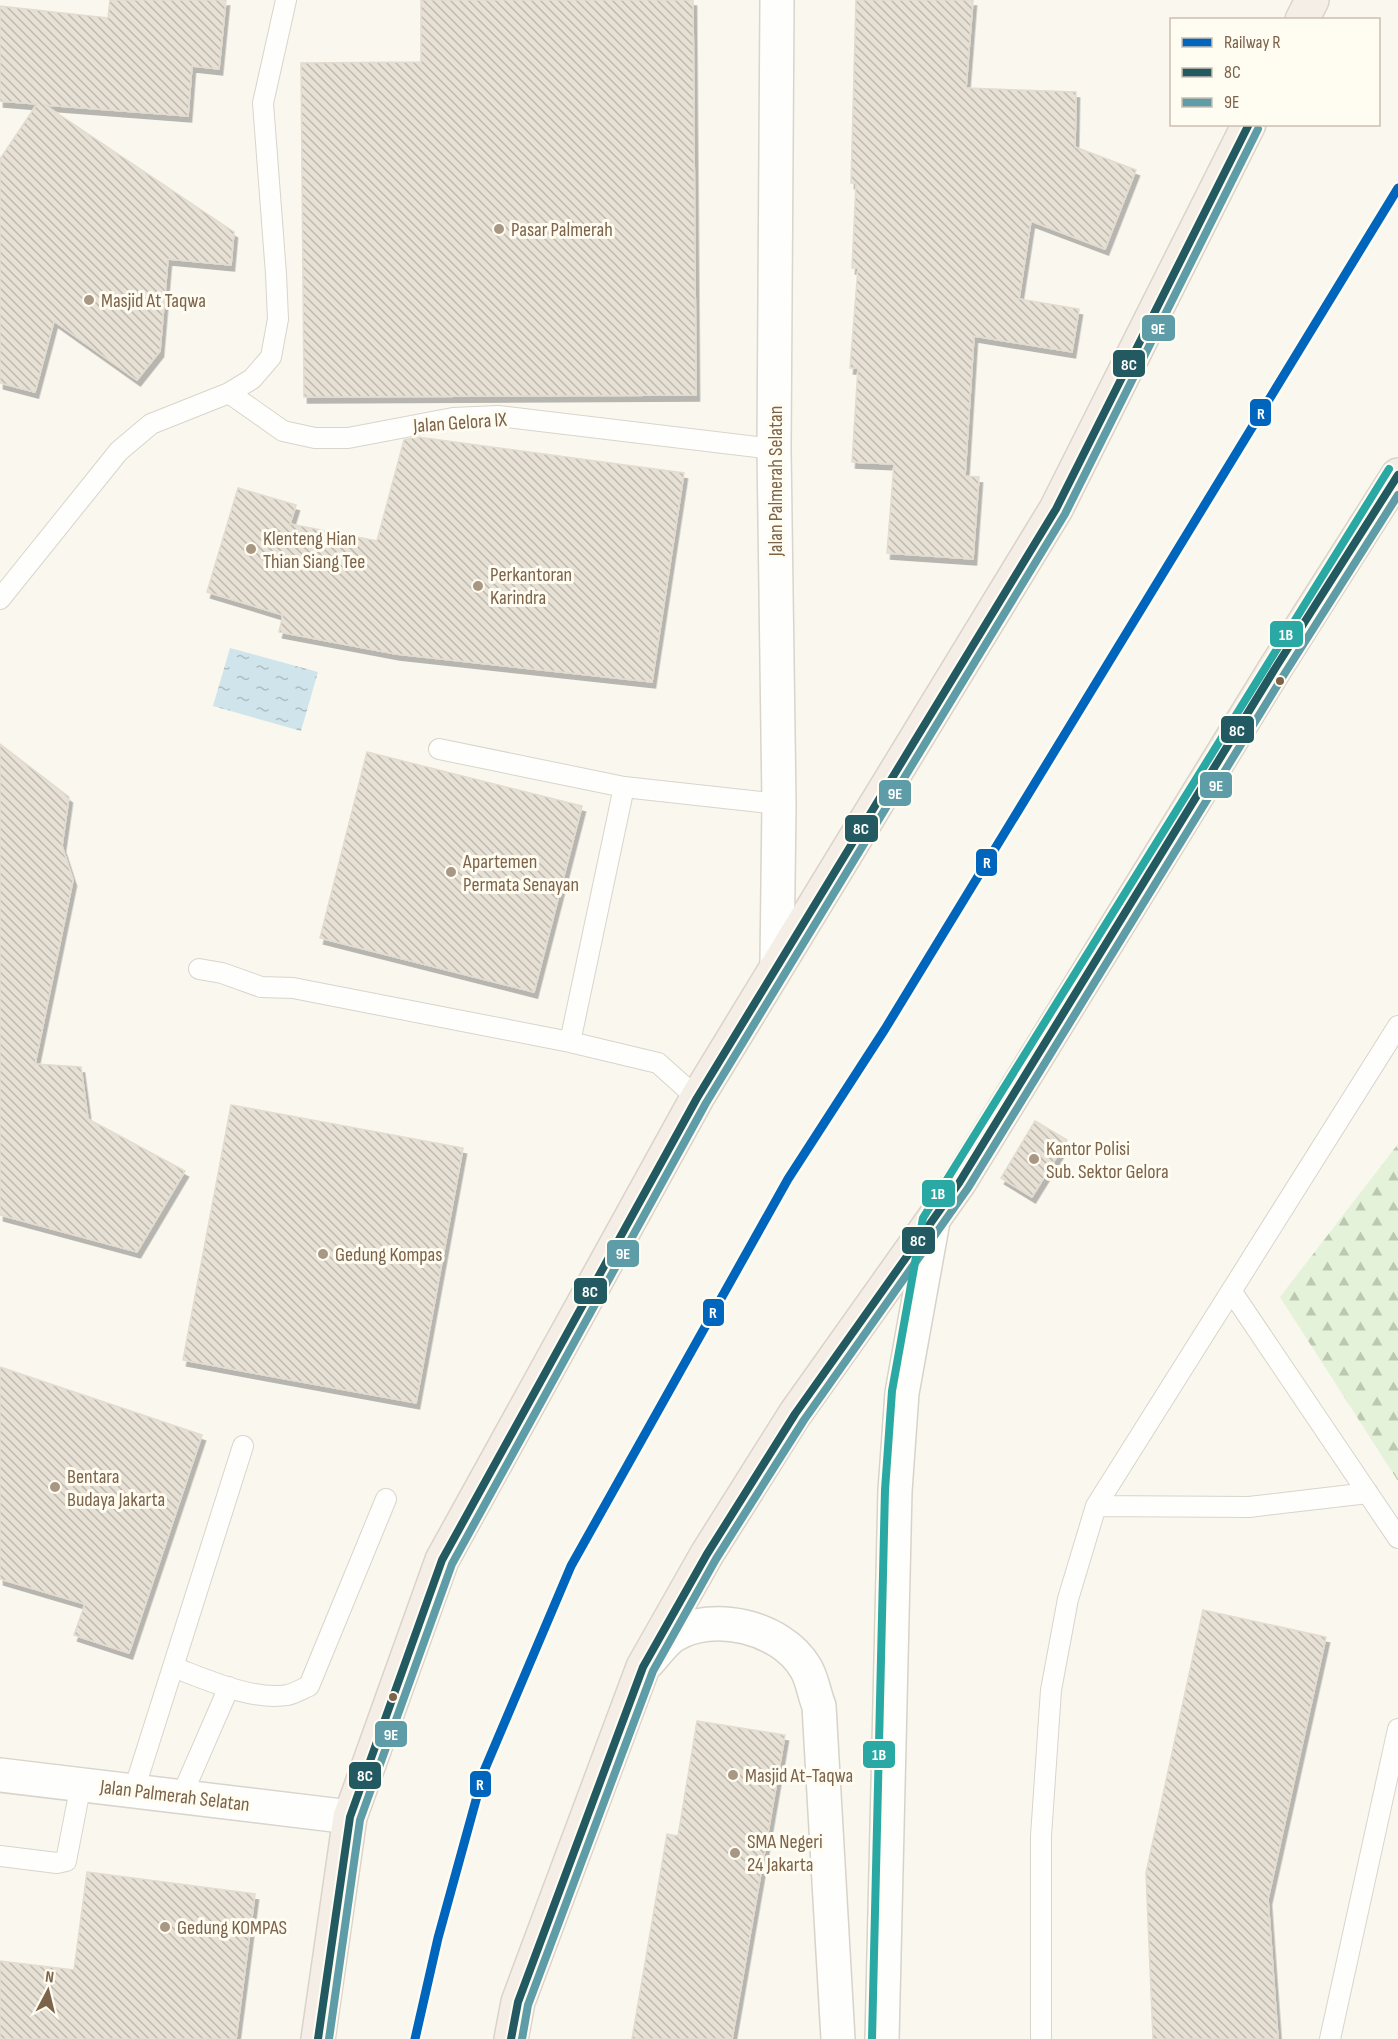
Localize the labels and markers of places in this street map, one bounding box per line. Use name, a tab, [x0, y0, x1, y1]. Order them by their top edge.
place label: Pasar Palmerah	[511, 218, 613, 242]
marker: Pasar Palmerah	[492, 222, 506, 236]
place label: Masjid At Taqwa	[101, 289, 206, 313]
marker: Masjid At Taqwa	[82, 293, 96, 307]
place label: Klenteng Hian Thian Siang Tee	[263, 527, 365, 574]
marker: Klenteng Hian Thian Siang Tee	[244, 542, 258, 556]
place label: Perkantoran Karindra	[490, 563, 572, 610]
marker: Perkantoran Karindra	[471, 579, 485, 593]
unlabelled marker	[1274, 675, 1286, 687]
place label: Apartemen Permata Senayan	[462, 850, 579, 897]
marker: Apartemen Permata Senayan	[444, 865, 458, 879]
place label: Kantor Polisi Sub. Sektor Gelora	[1046, 1137, 1169, 1184]
marker: Kantor Polisi Sub. Sektor Gelora	[1027, 1152, 1041, 1166]
place label: Gedung Kompas	[335, 1243, 442, 1267]
marker: Gedung Kompas	[316, 1247, 330, 1261]
place label: Bentara Budaya Jakarta	[67, 1465, 165, 1512]
marker: Bentara Budaya Jakarta	[48, 1480, 62, 1494]
unlabelled marker	[387, 1691, 399, 1703]
place label: Masjid At-Taqwa	[745, 1764, 853, 1788]
marker: Masjid At-Taqwa	[726, 1768, 740, 1782]
place label: SMA Negeri 24 Jakarta	[747, 1830, 823, 1877]
marker: SMA Negeri 24 Jakarta	[728, 1846, 742, 1860]
place label: Gedung KOMPAS	[177, 1916, 287, 1940]
marker: Gedung KOMPAS	[158, 1920, 172, 1934]

